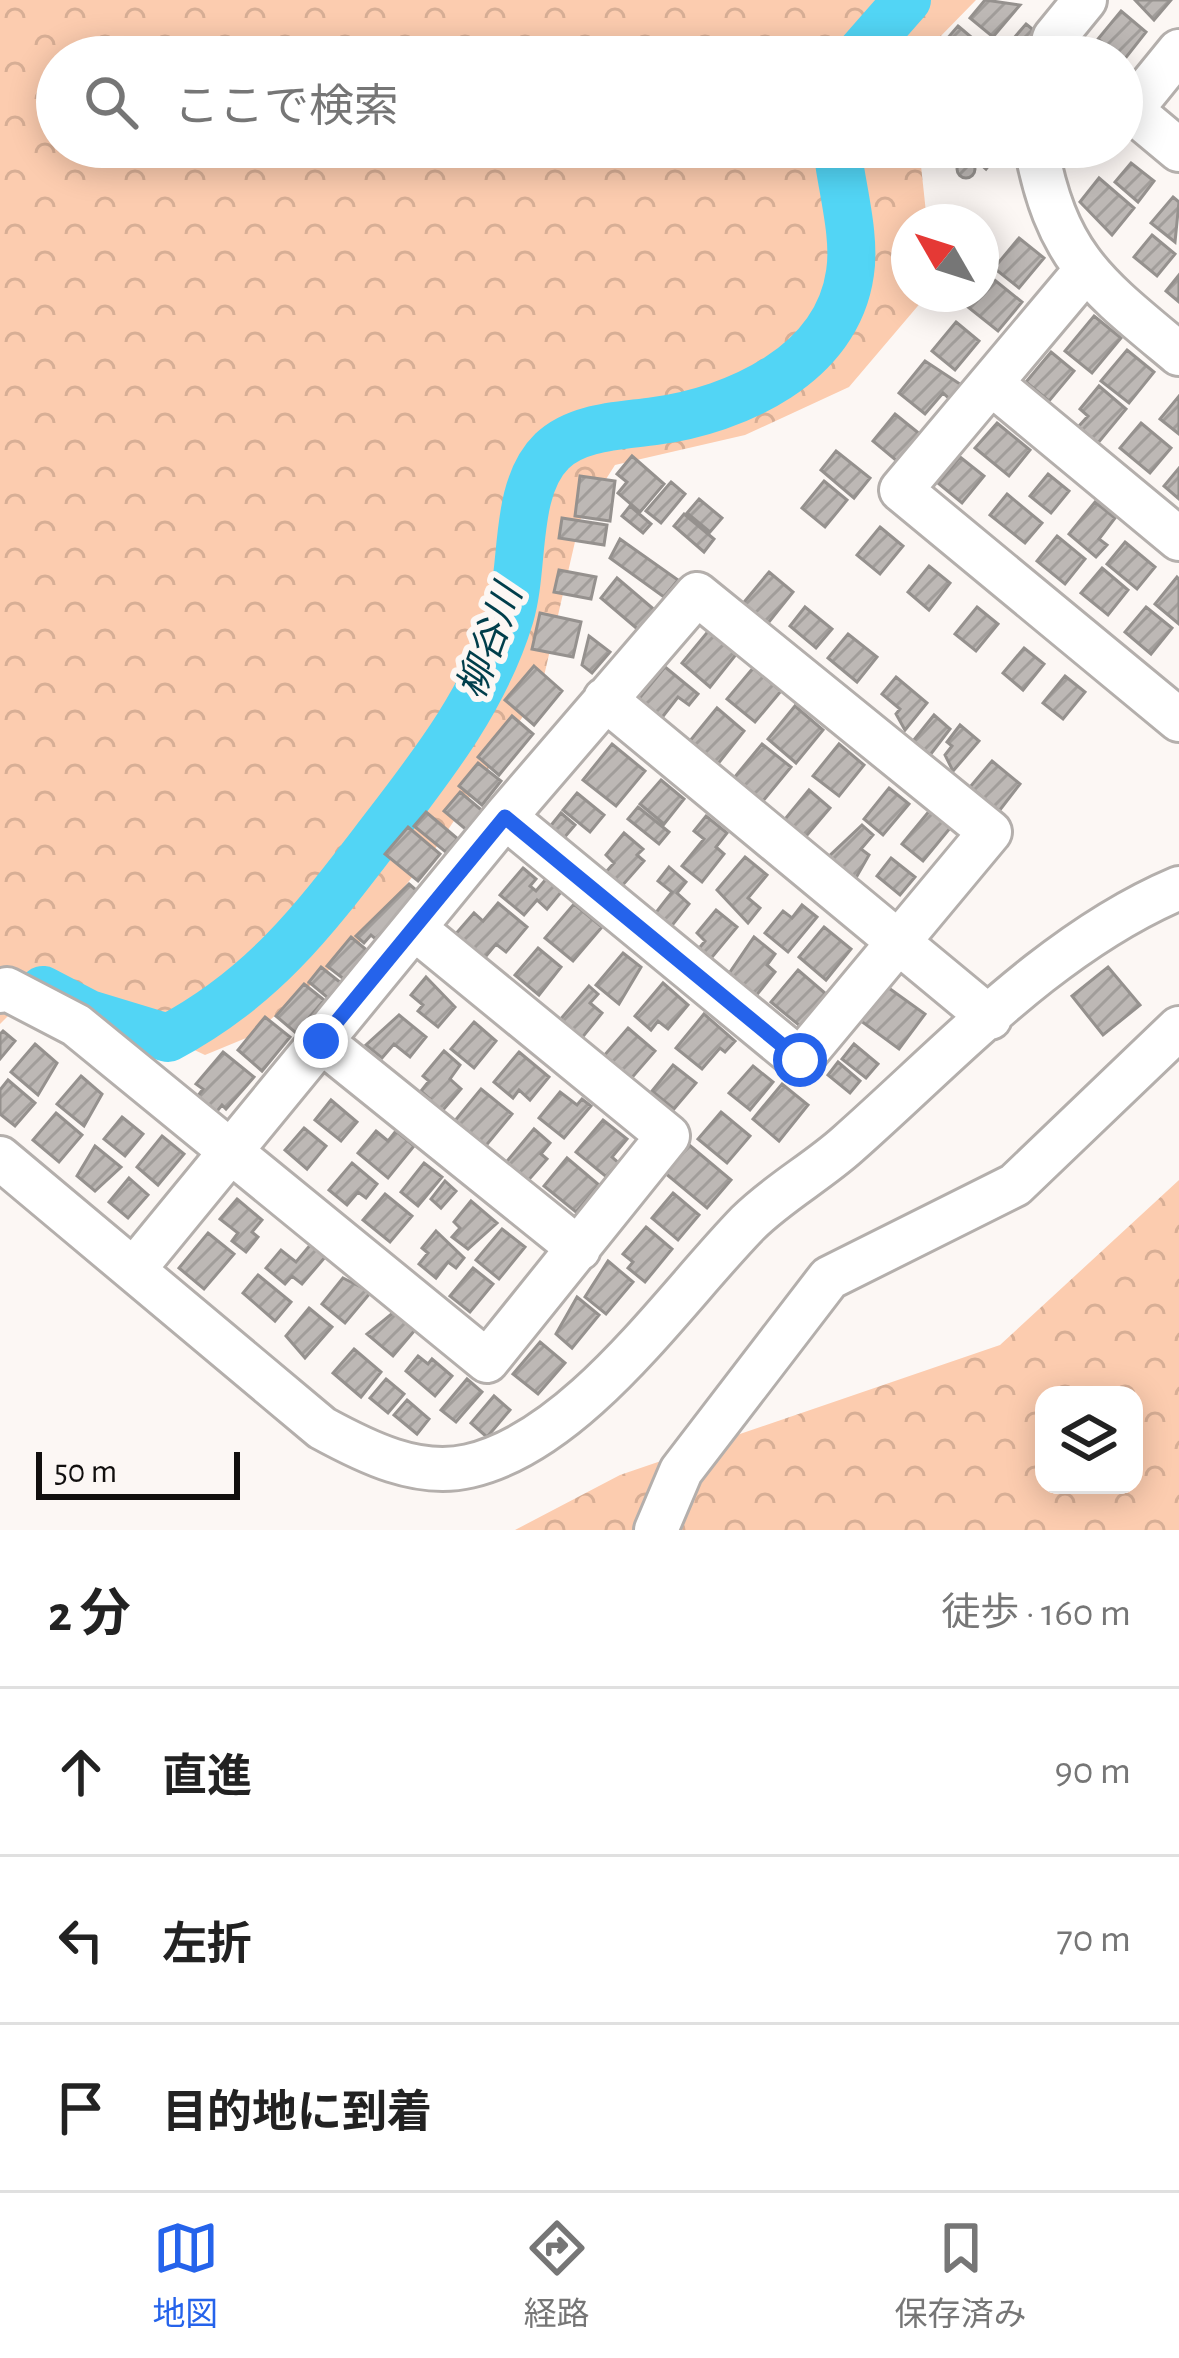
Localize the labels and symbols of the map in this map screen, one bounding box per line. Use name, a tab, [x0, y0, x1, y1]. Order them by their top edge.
north arrow	[891, 204, 999, 312]
water label: 柳谷川	[451, 576, 531, 704]
route end	[294, 1014, 348, 1068]
route start	[773, 1033, 827, 1087]
scale bar	[36, 1446, 240, 1499]

